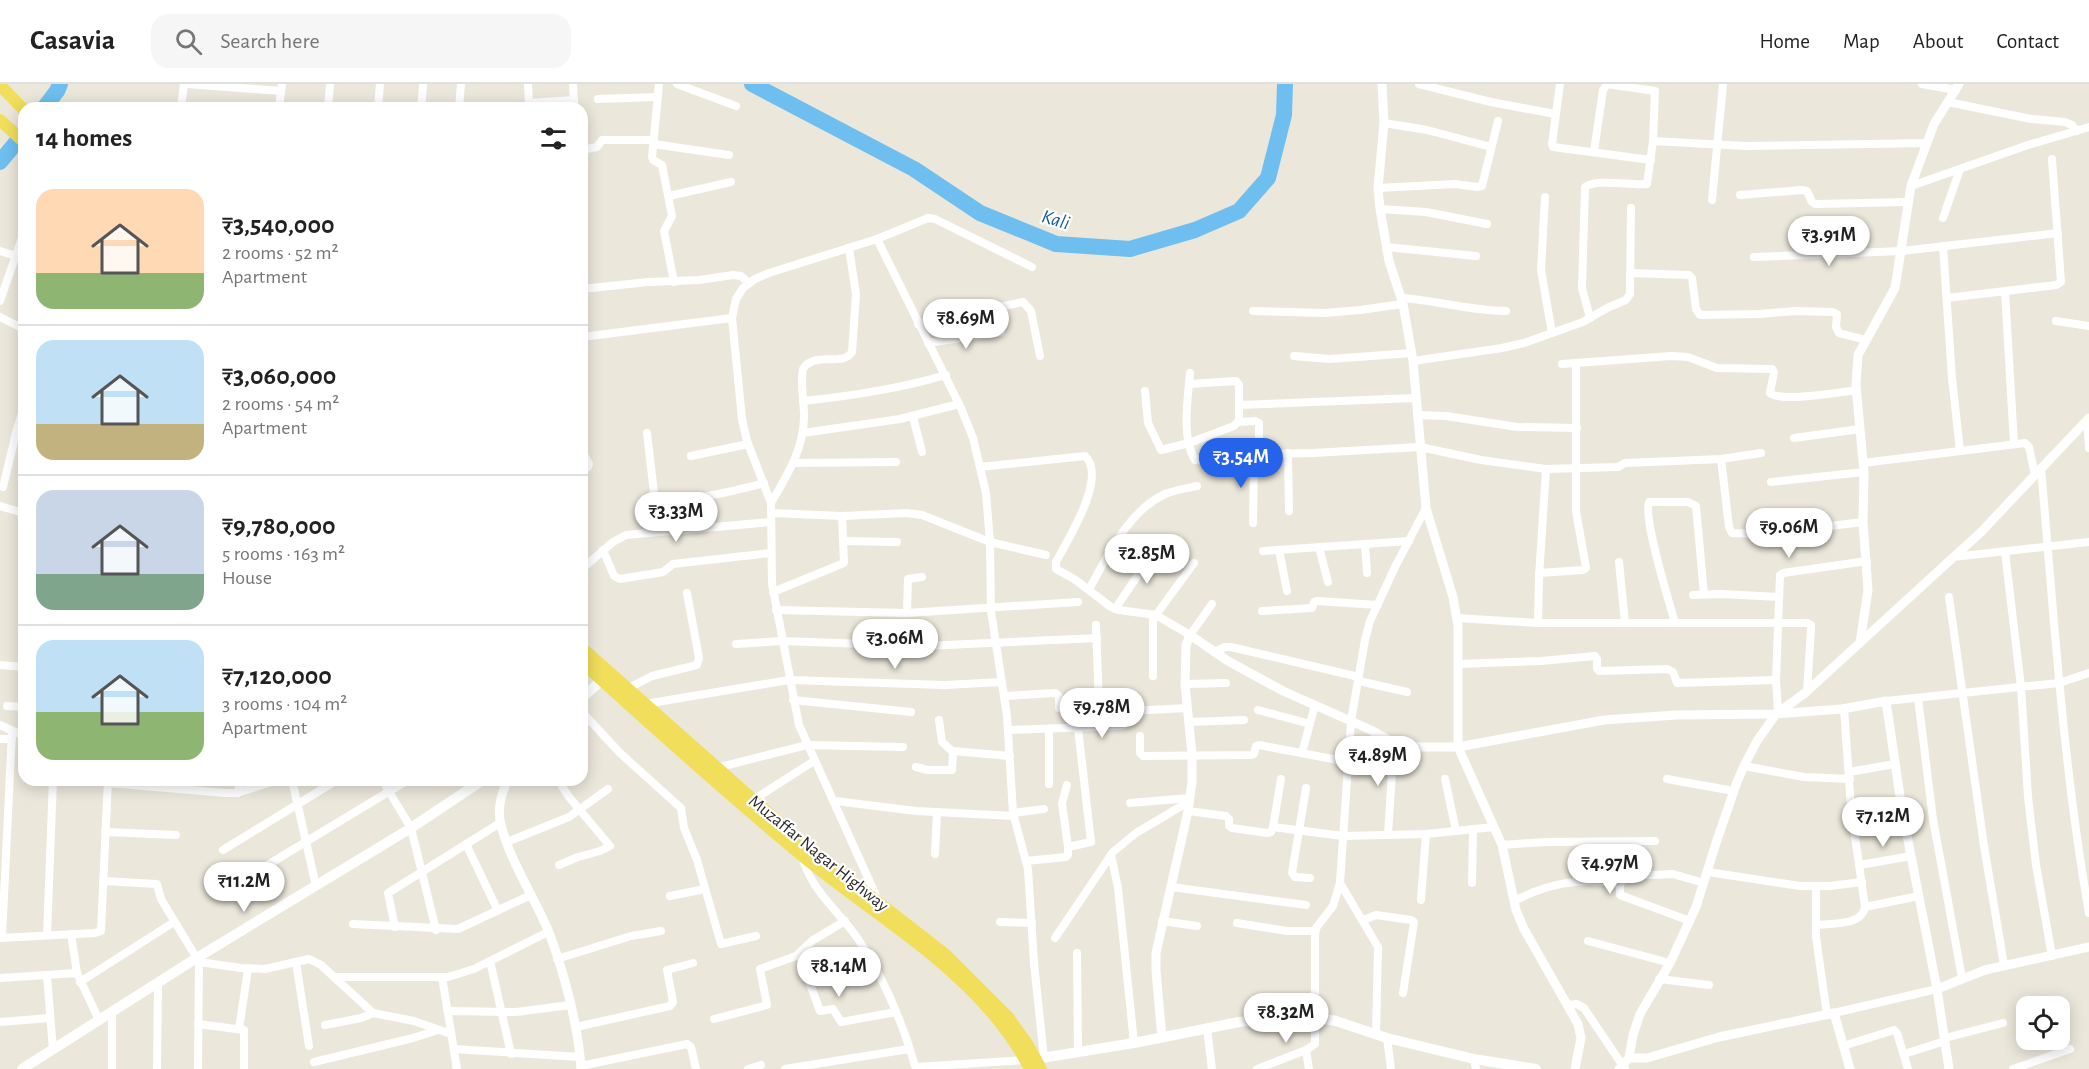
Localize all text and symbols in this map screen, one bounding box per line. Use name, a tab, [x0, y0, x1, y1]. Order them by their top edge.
search box	[151, 14, 571, 68]
icon: search	[172, 25, 205, 58]
text: Casavia	[30, 27, 115, 55]
text: Search here	[220, 30, 320, 52]
text: Home	[1759, 31, 1810, 52]
text: Map	[1843, 31, 1880, 52]
text: About	[1913, 31, 1963, 52]
text: Contact	[1996, 31, 2059, 52]
icon: filters	[537, 122, 570, 155]
text: 14 homes	[36, 125, 132, 151]
water label: Kali	[1039, 206, 1072, 233]
text: ₹3,540,000	[222, 212, 335, 238]
icon: home	[84, 213, 156, 285]
pin: ₹3.91M	[1780, 216, 1878, 267]
text: ₹3.91M	[1802, 225, 1856, 245]
text: 2 rooms · 52 m²	[222, 243, 339, 263]
text: Apartment	[222, 267, 307, 287]
pin: ₹8.69M	[917, 299, 1015, 350]
text: ₹8.69M	[937, 308, 995, 328]
text: ₹3,060,000	[222, 363, 336, 389]
icon: home	[84, 364, 156, 436]
text: 2 rooms · 54 m²	[222, 394, 339, 414]
text: Apartment	[222, 418, 307, 438]
pin: ₹3.54M	[1192, 438, 1290, 489]
text: ₹3.54M	[1213, 447, 1269, 467]
pin: ₹3.33M	[627, 492, 725, 543]
text: ₹3.33M	[649, 501, 703, 521]
pin: ₹9.06M	[1740, 508, 1838, 559]
text: ₹9,780,000	[222, 513, 336, 539]
icon: home	[84, 514, 156, 586]
text: ₹9.06M	[1760, 517, 1818, 537]
pin: ₹2.85M	[1098, 534, 1196, 585]
text: ₹2.85M	[1119, 543, 1175, 563]
text: 5 rooms · 163 m²	[222, 544, 345, 564]
text: House	[222, 568, 272, 588]
pin: ₹3.06M	[846, 619, 944, 670]
text: ₹3.06M	[866, 628, 924, 648]
text: ₹7,120,000	[222, 663, 332, 689]
icon: home	[84, 664, 156, 736]
pin: ₹9.78M	[1053, 688, 1151, 739]
text: 3 rooms · 104 m²	[222, 694, 347, 714]
text: ₹9.78M	[1073, 697, 1131, 717]
text: Apartment	[222, 718, 307, 738]
pin: ₹4.89M	[1329, 736, 1427, 787]
text: ₹4.89M	[1349, 745, 1407, 765]
street label: Muzaffar Nagar Highway	[745, 792, 892, 916]
pin: ₹7.12M	[1834, 797, 1932, 848]
text: ₹7.12M	[1856, 806, 1910, 826]
pin: ₹4.97M	[1561, 844, 1659, 895]
text: ₹4.97M	[1581, 853, 1639, 873]
pin: ₹11.2M	[195, 862, 293, 913]
text: ₹11.2M	[218, 871, 270, 891]
pin: ₹8.14M	[790, 947, 888, 998]
text: ₹8.14M	[811, 956, 867, 976]
pin: ₹8.32M	[1237, 993, 1335, 1044]
map controls	[2016, 996, 2070, 1050]
button: locate	[2016, 996, 2070, 1050]
text: ₹8.32M	[1258, 1002, 1314, 1022]

